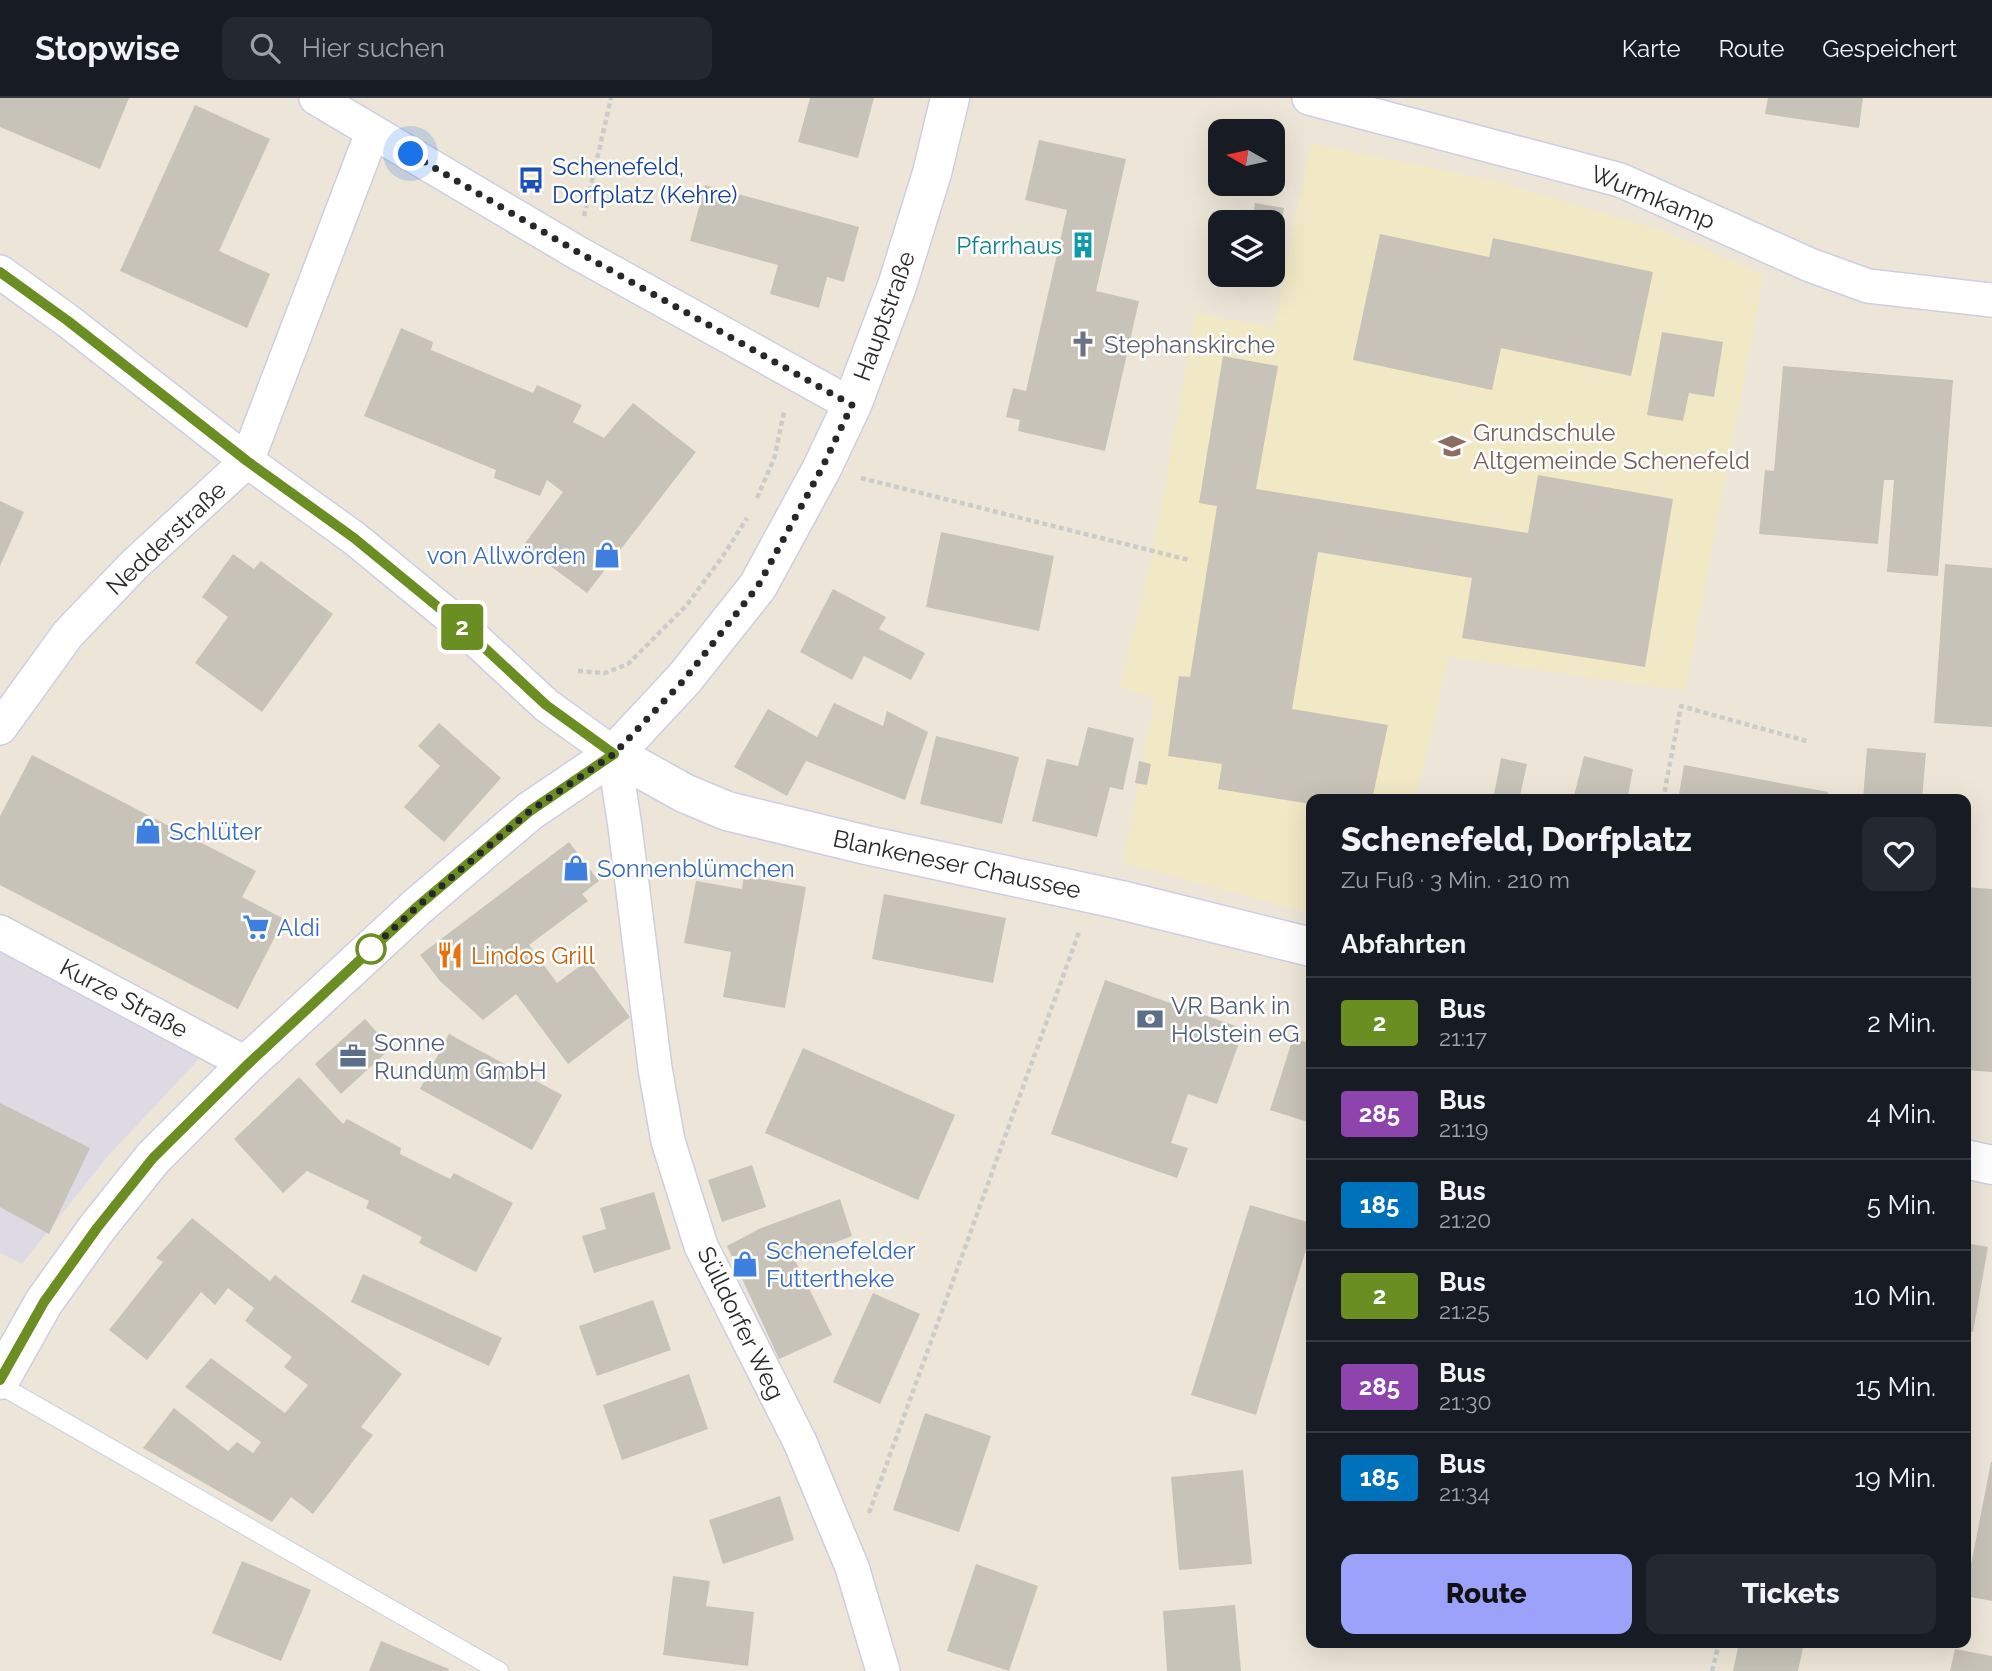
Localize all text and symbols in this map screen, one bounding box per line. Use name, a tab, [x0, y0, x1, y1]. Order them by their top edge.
search box	[222, 17, 712, 80]
text: Stopwise	[35, 29, 180, 68]
icon: search	[246, 29, 284, 67]
text: Hier suchen	[302, 33, 445, 63]
text: Karte	[1622, 34, 1681, 63]
text: Route	[1719, 34, 1784, 63]
text: Gespeichert	[1822, 34, 1957, 63]
north arrow	[1208, 119, 1284, 196]
map controls	[1208, 119, 1285, 287]
your location	[393, 136, 428, 171]
place label: Schenefeld, Dorfplatz (Kehre)	[552, 152, 737, 209]
street label: Wurmkamp	[1587, 159, 1719, 235]
bus stop icon: Schenefeld, Dorfplatz (Kehre)	[516, 165, 546, 195]
button: layers	[1208, 210, 1285, 287]
building icon: Pfarrhaus	[1068, 230, 1098, 260]
place label: Pfarrhaus	[956, 231, 1062, 260]
street label: Hauptstraße	[847, 247, 921, 385]
church icon: Stephanskirche	[1068, 329, 1098, 359]
place label: Stephanskirche	[1104, 330, 1275, 359]
place label: Grundschule Altgemeinde Schenefeld	[1473, 418, 1750, 475]
school or university icon: Grundschule Altgemeinde Schenefeld	[1437, 431, 1467, 461]
street label: Nedderstraße	[100, 475, 232, 601]
shop icon: von Allwörden	[592, 540, 622, 570]
place label: von Allwörden	[427, 541, 586, 570]
line badge: 2	[439, 604, 485, 650]
text: 2	[455, 612, 469, 641]
shop icon: Schlüter	[133, 816, 163, 846]
place label: Schlüter	[169, 817, 262, 846]
button: heart	[1862, 817, 1936, 891]
text: Schenefeld, Dorfplatz	[1341, 820, 1692, 859]
street label: Blankeneser Chaussee	[830, 824, 1084, 904]
shop icon: Sonnenblümchen	[561, 853, 591, 883]
place label: Sonnenblümchen	[597, 854, 795, 883]
text: Zu Fuß · 3 Min. · 210 m	[1341, 866, 1570, 893]
supermarket icon: Aldi	[241, 912, 271, 942]
place label: Aldi	[277, 913, 320, 942]
text: Abfahrten	[1341, 929, 1466, 959]
unlabelled marker	[356, 934, 386, 964]
restaurant icon: Lindos Grill	[435, 940, 465, 970]
place label: Lindos Grill	[471, 941, 596, 970]
street label: Kurze Straße	[55, 952, 193, 1044]
place label: VR Bank in Holstein eG	[1171, 991, 1299, 1048]
text: Bus	[1439, 994, 1486, 1024]
bank icon: VR Bank in Holstein eG	[1135, 1004, 1165, 1034]
text: 2	[1373, 1008, 1386, 1037]
text: 2 Min.	[1867, 1008, 1936, 1038]
text: 21:17	[1439, 1024, 1487, 1051]
place label: Sonne Rundum GmbH	[374, 1028, 547, 1085]
office icon: Sonne Rundum GmbH	[338, 1041, 368, 1071]
text: Bus	[1439, 1085, 1486, 1115]
text: 285	[1359, 1099, 1400, 1128]
text: 4 Min.	[1867, 1099, 1936, 1129]
text: 21:19	[1439, 1115, 1488, 1142]
text: Bus	[1439, 1176, 1486, 1206]
text: 185	[1360, 1190, 1399, 1219]
text: 5 Min.	[1867, 1190, 1936, 1220]
text: 21:20	[1439, 1206, 1491, 1233]
place label: Schenefelder Futtertheke	[766, 1236, 916, 1293]
street label: Sülldorfer Weg	[691, 1242, 791, 1404]
shop icon: Schenefelder Futtertheke	[730, 1249, 760, 1279]
text: Bus	[1439, 1267, 1486, 1297]
text: 2	[1373, 1281, 1386, 1310]
text: 10 Min.	[1854, 1281, 1936, 1311]
text: 21:25	[1439, 1297, 1490, 1324]
text: Bus	[1439, 1358, 1486, 1388]
text: 285	[1359, 1372, 1400, 1401]
text: 15 Min.	[1856, 1372, 1936, 1402]
text: 21:30	[1439, 1388, 1492, 1415]
text: Bus	[1439, 1449, 1486, 1479]
text: 185	[1360, 1463, 1399, 1492]
text: 19 Min.	[1854, 1463, 1936, 1493]
text: 21:34	[1439, 1479, 1490, 1506]
button: Route	[1341, 1554, 1632, 1634]
button: Tickets	[1646, 1554, 1936, 1634]

